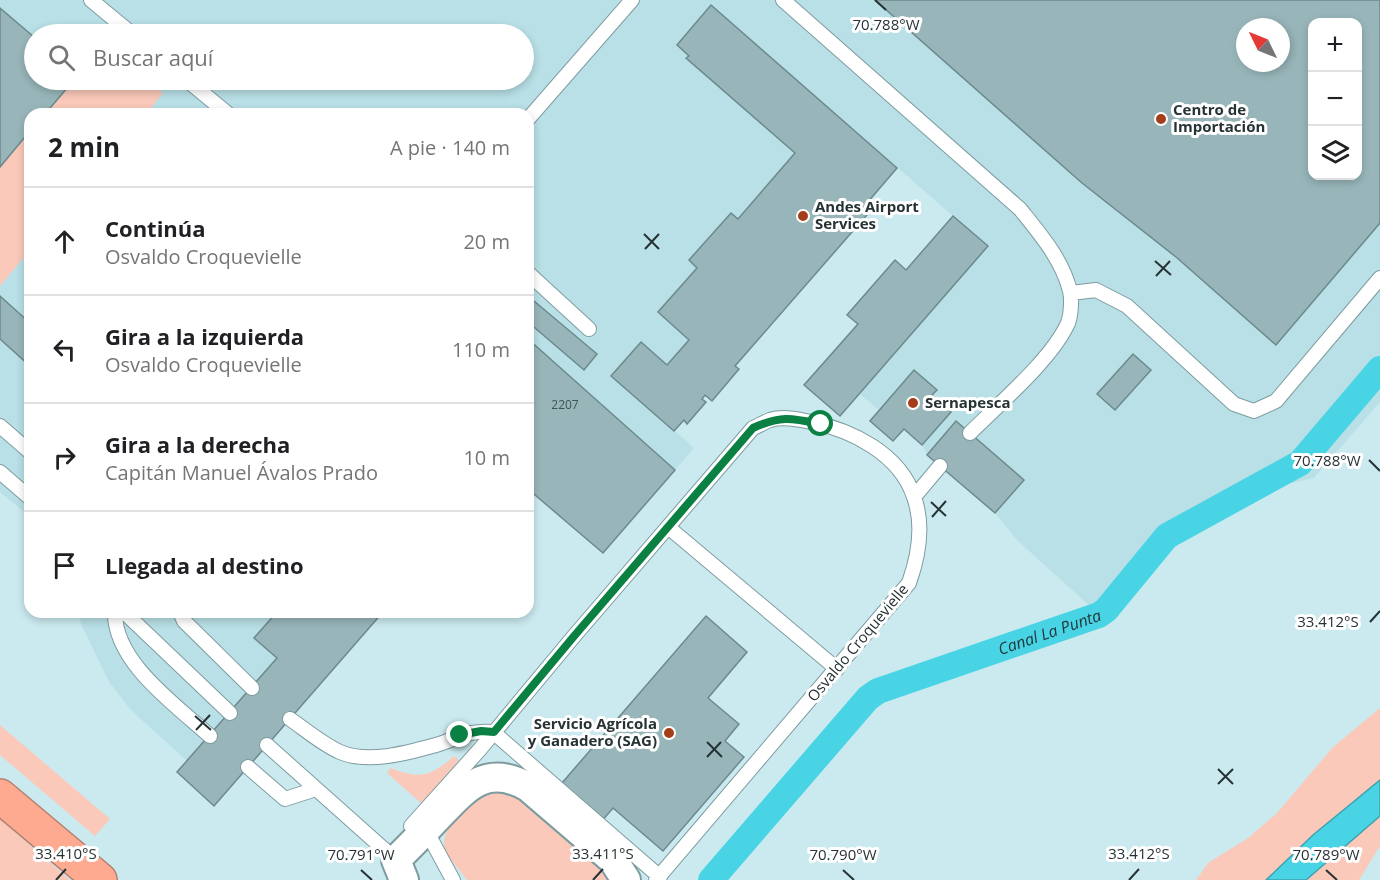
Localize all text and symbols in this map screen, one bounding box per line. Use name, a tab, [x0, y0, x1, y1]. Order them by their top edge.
text: 70.788°W	[852, 14, 920, 34]
north arrow	[1236, 18, 1290, 72]
map controls	[1308, 18, 1362, 180]
button: +	[1308, 18, 1362, 72]
search box	[24, 24, 534, 90]
icon: search	[45, 41, 78, 74]
text: Buscar aquí	[93, 42, 213, 72]
button: −	[1308, 72, 1362, 126]
place label: Centro de Importación	[1173, 99, 1265, 136]
marker: Centro de Importación	[1154, 112, 1168, 126]
button: layers	[1308, 126, 1362, 180]
text: 2 min	[48, 129, 120, 165]
text: A pie · 140 m	[390, 134, 510, 161]
place label: Andes Airport Services	[815, 196, 919, 233]
marker: Andes Airport Services	[796, 209, 810, 223]
text: Continúa	[105, 213, 206, 243]
icon: ahead	[48, 225, 81, 258]
text: 20 m	[463, 228, 510, 255]
text: Osvaldo Croquevielle	[105, 243, 302, 270]
text: Gira a la izquierda	[105, 321, 304, 351]
icon: left	[48, 333, 81, 366]
text: 110 m	[452, 336, 510, 363]
text: Osvaldo Croquevielle	[105, 351, 302, 378]
place label: Sernapesca	[925, 392, 1010, 412]
house number: 2207	[551, 396, 579, 413]
marker: Sernapesca	[906, 396, 920, 410]
route start	[807, 410, 833, 436]
text: Gira a la derecha	[105, 429, 290, 459]
icon: right	[48, 441, 81, 474]
text: 10 m	[463, 444, 510, 471]
text: 70.788°W	[1293, 450, 1361, 470]
text: Capitán Manuel Ávalos Prado	[105, 459, 378, 486]
icon: arrive	[48, 549, 81, 582]
text: Llegada al destino	[105, 550, 304, 580]
street label: Osvaldo Croquevielle	[802, 579, 912, 705]
water label: Canal La Punta	[995, 604, 1104, 660]
text: 33.412°S	[1297, 611, 1359, 631]
place label: Servicio Agrícola y Ganadero (SAG)	[528, 713, 657, 750]
route end	[446, 721, 472, 747]
marker: Servicio Agrícola y Ganadero (SAG)	[662, 726, 676, 740]
text: 33.410°S	[35, 843, 97, 863]
text: 33.411°S	[572, 843, 634, 863]
text: 33.412°S	[1108, 843, 1170, 863]
text: 70.791°W	[327, 844, 395, 864]
text: 70.790°W	[809, 844, 877, 864]
text: 70.789°W	[1292, 844, 1360, 864]

